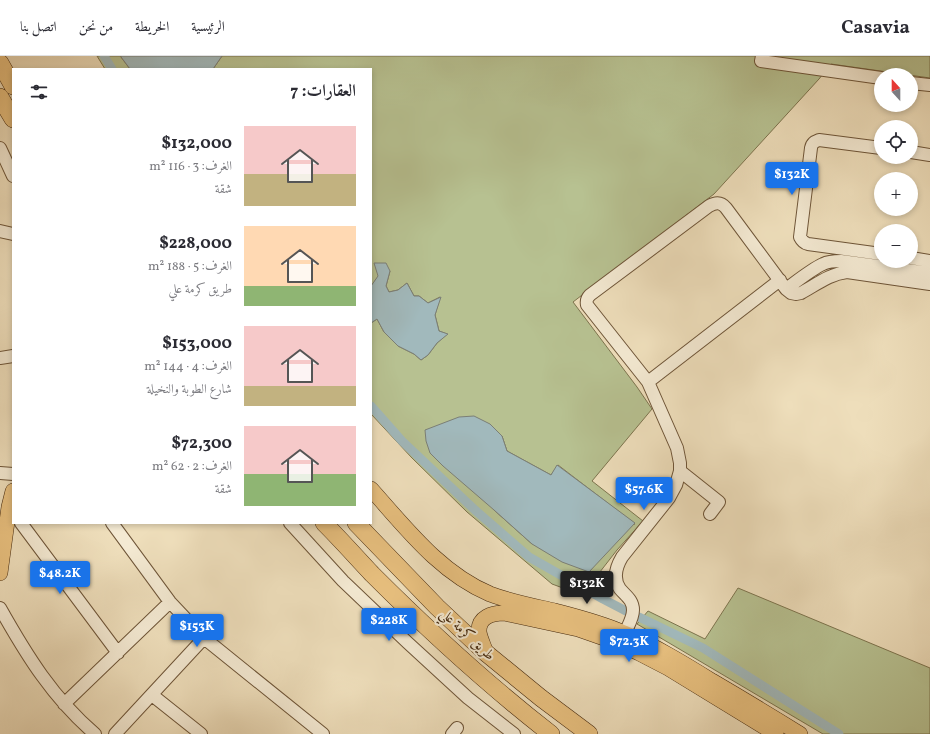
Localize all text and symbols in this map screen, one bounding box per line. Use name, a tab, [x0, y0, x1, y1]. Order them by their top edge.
text: Casavia	[841, 15, 910, 41]
text: اتصل بنا	[20, 18, 57, 37]
text: من نحن	[79, 18, 113, 37]
text: الخريطة	[135, 18, 169, 37]
text: الرئيسية	[191, 18, 225, 37]
north arrow	[874, 68, 918, 112]
map controls	[874, 68, 918, 268]
text: العقارات: 7	[290, 80, 356, 103]
icon: filters	[28, 81, 50, 103]
button: locate	[874, 120, 918, 164]
text: $132,000	[162, 132, 232, 155]
icon: home	[276, 142, 324, 190]
text: الغرف: 3 · 116 m²	[149, 158, 232, 176]
pin: $132K	[764, 162, 820, 196]
text: $132K	[774, 166, 810, 184]
button: +	[874, 172, 918, 216]
text: شقة	[215, 181, 232, 199]
button: −	[874, 224, 918, 268]
text: $228,000	[159, 232, 232, 255]
icon: home	[276, 242, 324, 290]
text: الغرف: 5 · 188 m²	[148, 258, 232, 276]
text: طريق كرمة علي	[168, 281, 232, 299]
text: $153,000	[162, 332, 232, 355]
icon: home	[276, 342, 324, 390]
text: الغرف: 4 · 144 m²	[144, 358, 232, 376]
text: شارع الطوبة والنخيلة	[147, 381, 232, 399]
text: $72,300	[172, 432, 232, 455]
icon: home	[276, 442, 324, 490]
text: الغرف: 2 · 62 m²	[152, 458, 232, 476]
pin: $57.6K	[611, 477, 677, 511]
text: شقة	[215, 481, 232, 499]
text: $57.6K	[625, 481, 663, 499]
pin: $48.2K	[27, 561, 93, 595]
text: $48.2K	[39, 565, 81, 583]
pin: $132K	[559, 571, 615, 605]
text: $132K	[569, 575, 605, 593]
street label: طريق كرمة علي	[434, 605, 499, 667]
pin: $228K	[361, 608, 417, 642]
text: $228K	[370, 612, 408, 630]
pin: $153K	[169, 614, 225, 648]
text: $153K	[180, 618, 214, 636]
pin: $72.3K	[596, 629, 662, 663]
text: $72.3K	[609, 633, 649, 651]

